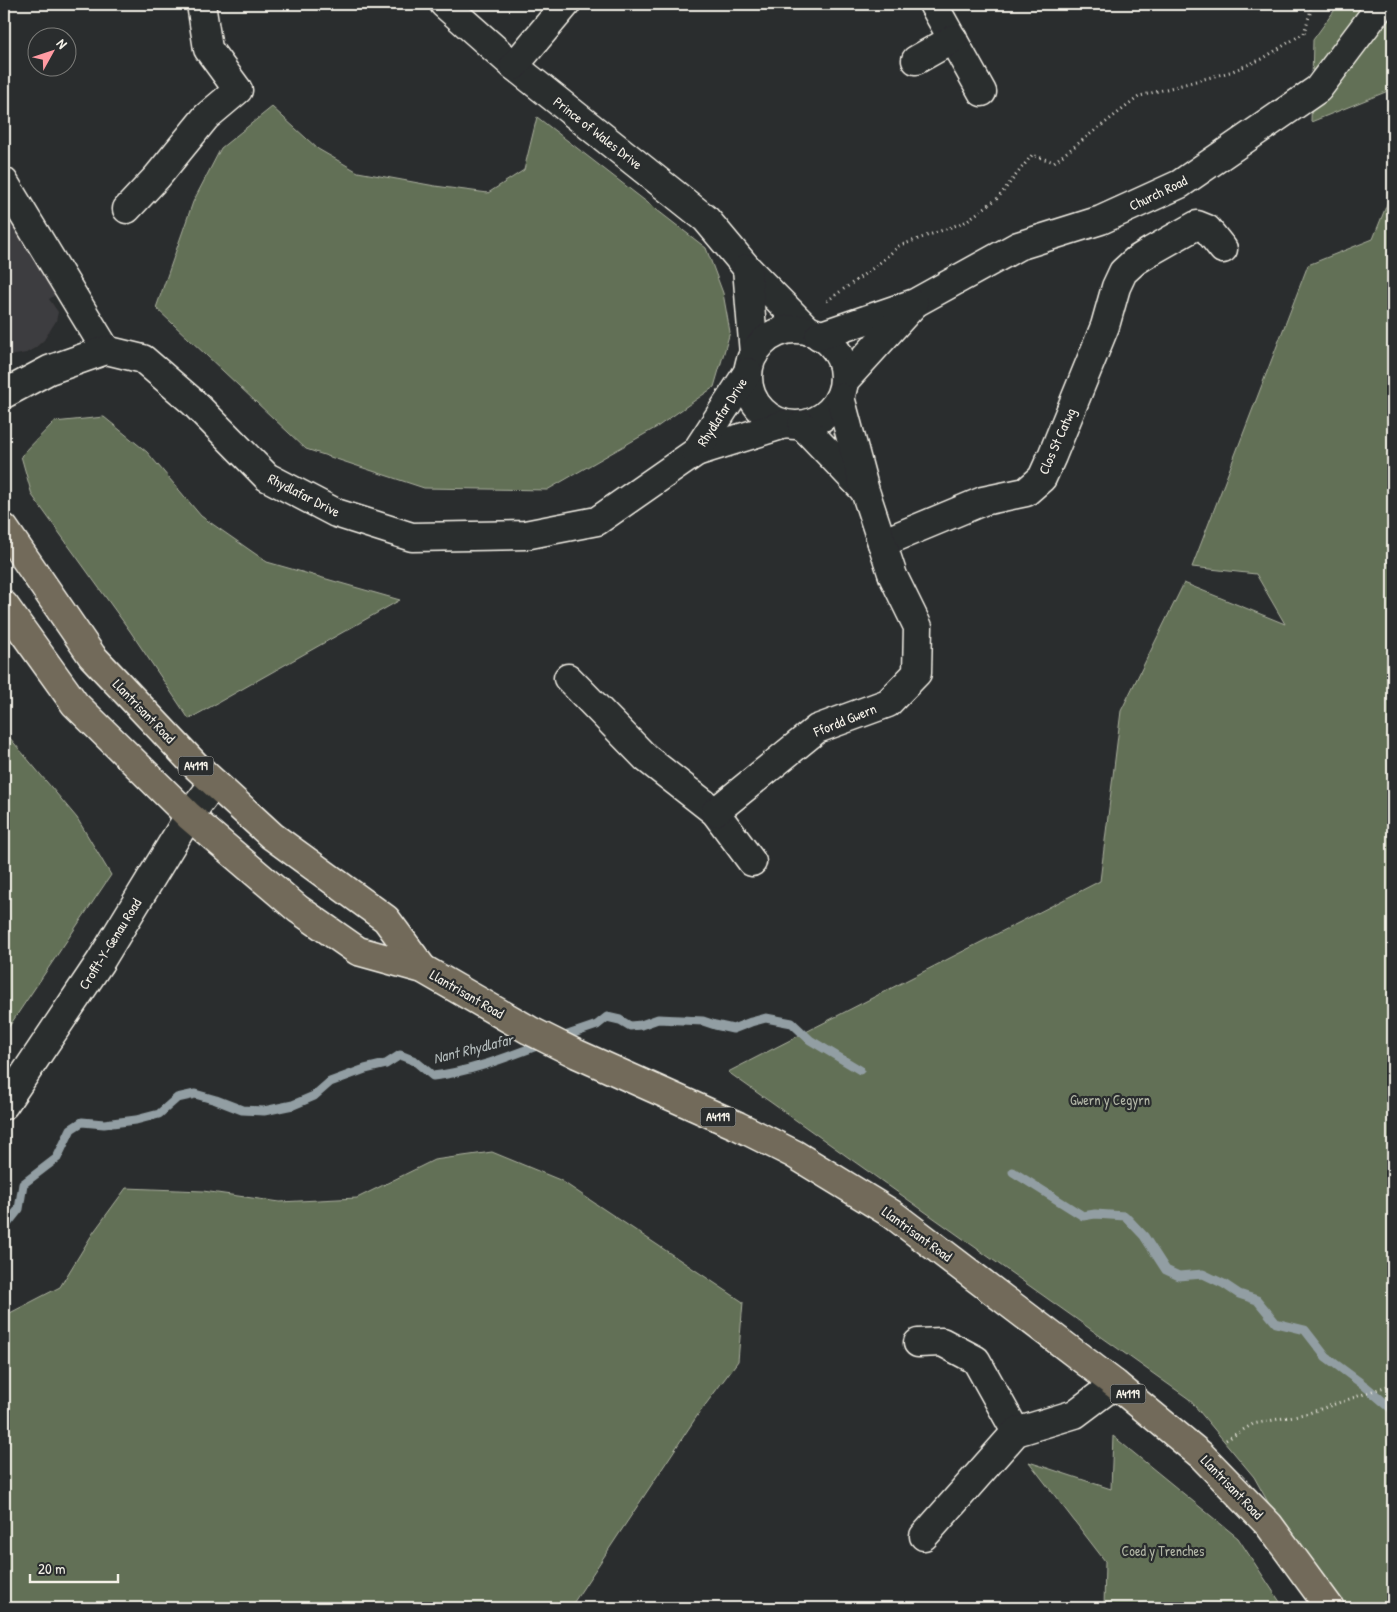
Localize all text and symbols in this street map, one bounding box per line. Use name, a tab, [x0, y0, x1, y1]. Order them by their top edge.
north arrow	[28, 28, 78, 78]
text: N	[53, 34, 72, 53]
street label: Prince of Wales Drive	[550, 92, 647, 174]
street label: Church Road	[1126, 170, 1190, 215]
street label: Rhydlafar Drive	[692, 373, 752, 450]
street label: Clos St Catwg	[1033, 405, 1081, 477]
street label: Rhydlafar Drive	[265, 468, 344, 522]
street label: Llantrisant Road	[109, 674, 180, 747]
street label: Ffordd Gwern	[810, 698, 879, 741]
road number: A4119	[178, 756, 214, 776]
street label: Crofft-Y-Genau Road	[74, 894, 146, 993]
street label: Llantrisant Road	[427, 965, 508, 1023]
water label: Nant Rhydlafar	[431, 1028, 517, 1069]
park label: Gwern y Cegyrn	[1070, 1090, 1150, 1110]
road number: A4119	[700, 1108, 736, 1126]
street label: Llantrisant Road	[878, 1202, 957, 1266]
road number: A4119	[1110, 1385, 1146, 1404]
street label: Llantrisant Road	[1197, 1450, 1268, 1523]
park label: Coed y Trenches	[1122, 1541, 1204, 1561]
scale bar	[30, 1552, 118, 1584]
text: 20 m	[38, 1558, 65, 1579]

